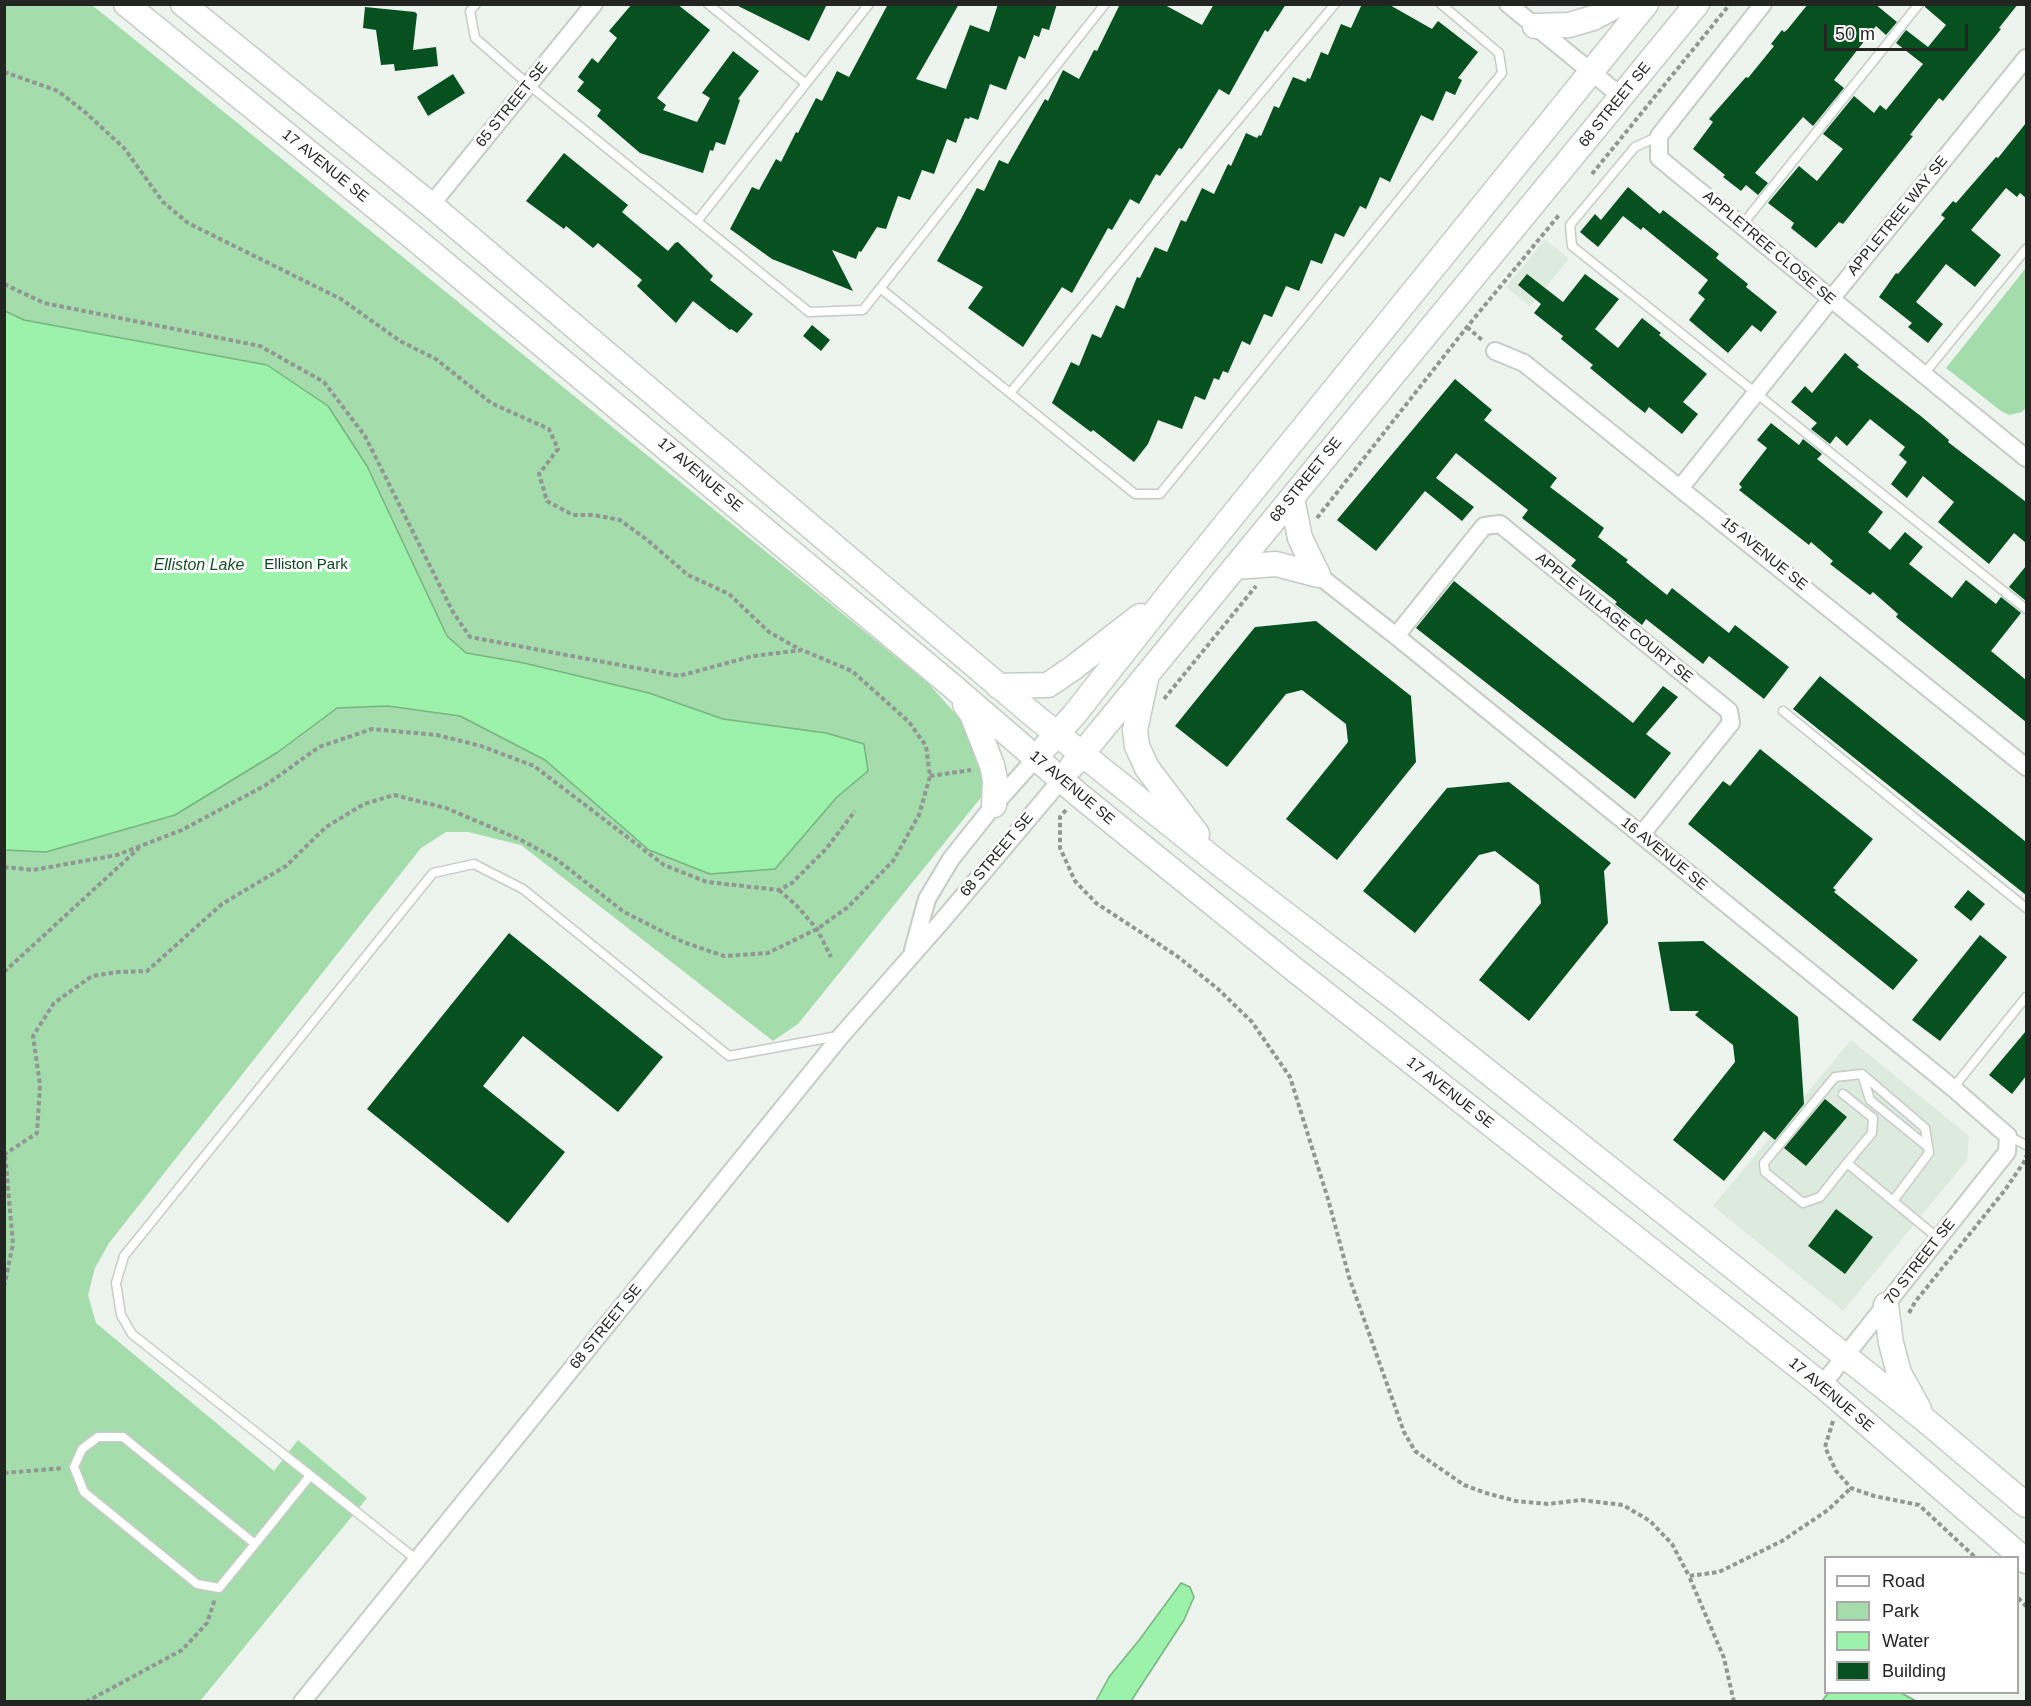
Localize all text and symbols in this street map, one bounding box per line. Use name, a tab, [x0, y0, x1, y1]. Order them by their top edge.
scale bar	[1827, 12, 1971, 50]
text: 50 m	[1835, 24, 1875, 44]
street label: 65 STREET SE	[472, 59, 552, 151]
street label: 68 STREET SE	[1575, 59, 1655, 151]
street label: 17 AVENUE SE	[278, 126, 372, 206]
street label: APPLETREE WAY SE	[1844, 152, 1952, 280]
street label: APPLETREE CLOSE SE	[1699, 187, 1839, 309]
street label: 17 AVENUE SE	[654, 434, 746, 516]
street label: 68 STREET SE	[1266, 434, 1346, 526]
street label: 15 AVENUE SE	[1717, 514, 1811, 594]
street label: APPLE VILLAGE COURT SE	[1532, 549, 1696, 687]
water label: Elliston Lake	[154, 556, 244, 576]
park label: Elliston Park	[264, 556, 348, 574]
street label: 17 AVENUE SE	[1026, 747, 1118, 829]
street label: 68 STREET SE	[957, 809, 1037, 901]
street label: 16 AVENUE SE	[1617, 814, 1711, 894]
street label: 17 AVENUE SE	[1403, 1053, 1497, 1133]
street label: 70 STREET SE	[1881, 1215, 1959, 1309]
street label: 68 STREET SE	[566, 1281, 646, 1373]
street label: 17 AVENUE SE	[1785, 1354, 1877, 1436]
legend	[1824, 1556, 2019, 1694]
text: Road	[1882, 1571, 1925, 1591]
text: Park	[1882, 1601, 1919, 1621]
text: Water	[1882, 1631, 1929, 1651]
text: Building	[1882, 1661, 1946, 1681]

